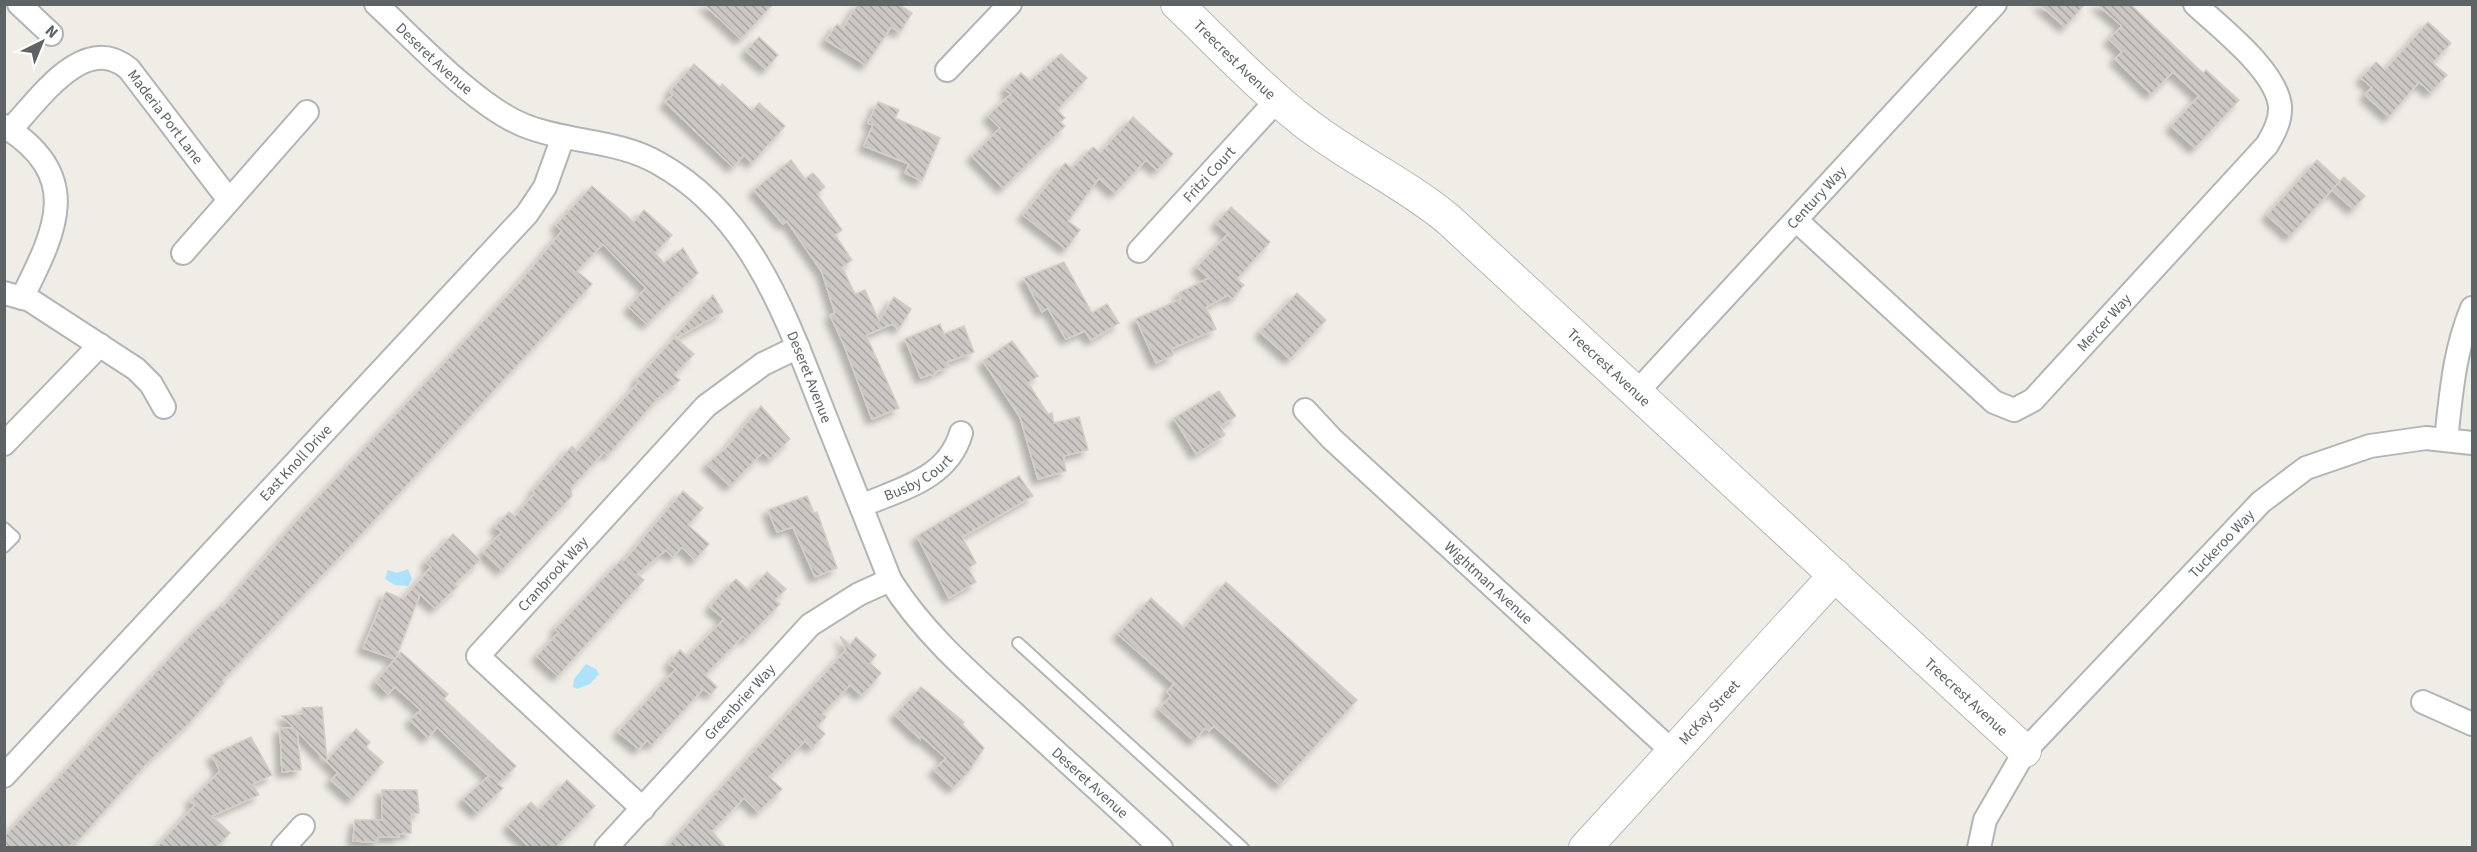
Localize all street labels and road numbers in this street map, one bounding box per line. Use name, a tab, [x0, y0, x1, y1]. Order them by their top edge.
street label: Treecrest Avenue	[1188, 15, 1280, 105]
street label: Deseret Avenue	[391, 18, 477, 100]
street label: Maderia Port Lane	[122, 66, 208, 169]
street label: Fritzi Court	[1178, 142, 1241, 207]
street label: Century Way	[1782, 162, 1851, 234]
street label: Mercer Way	[2072, 289, 2136, 356]
street label: Treecrest Avenue	[1562, 324, 1655, 412]
street label: Deseret Avenue	[781, 328, 837, 426]
street label: East Knoll Drive	[255, 420, 337, 506]
street label: Busby Court	[881, 450, 958, 507]
street label: Tuckeroo Way	[2184, 505, 2260, 583]
street label: Cranbrook Way	[513, 532, 593, 617]
street label: Wightman Avenue	[1439, 537, 1537, 629]
street label: Treecrest Avenue	[1919, 653, 2012, 741]
street label: Greenbrier Way	[700, 660, 780, 745]
street label: McKay Street	[1674, 675, 1745, 750]
street label: Deseret Avenue	[1047, 743, 1133, 824]

